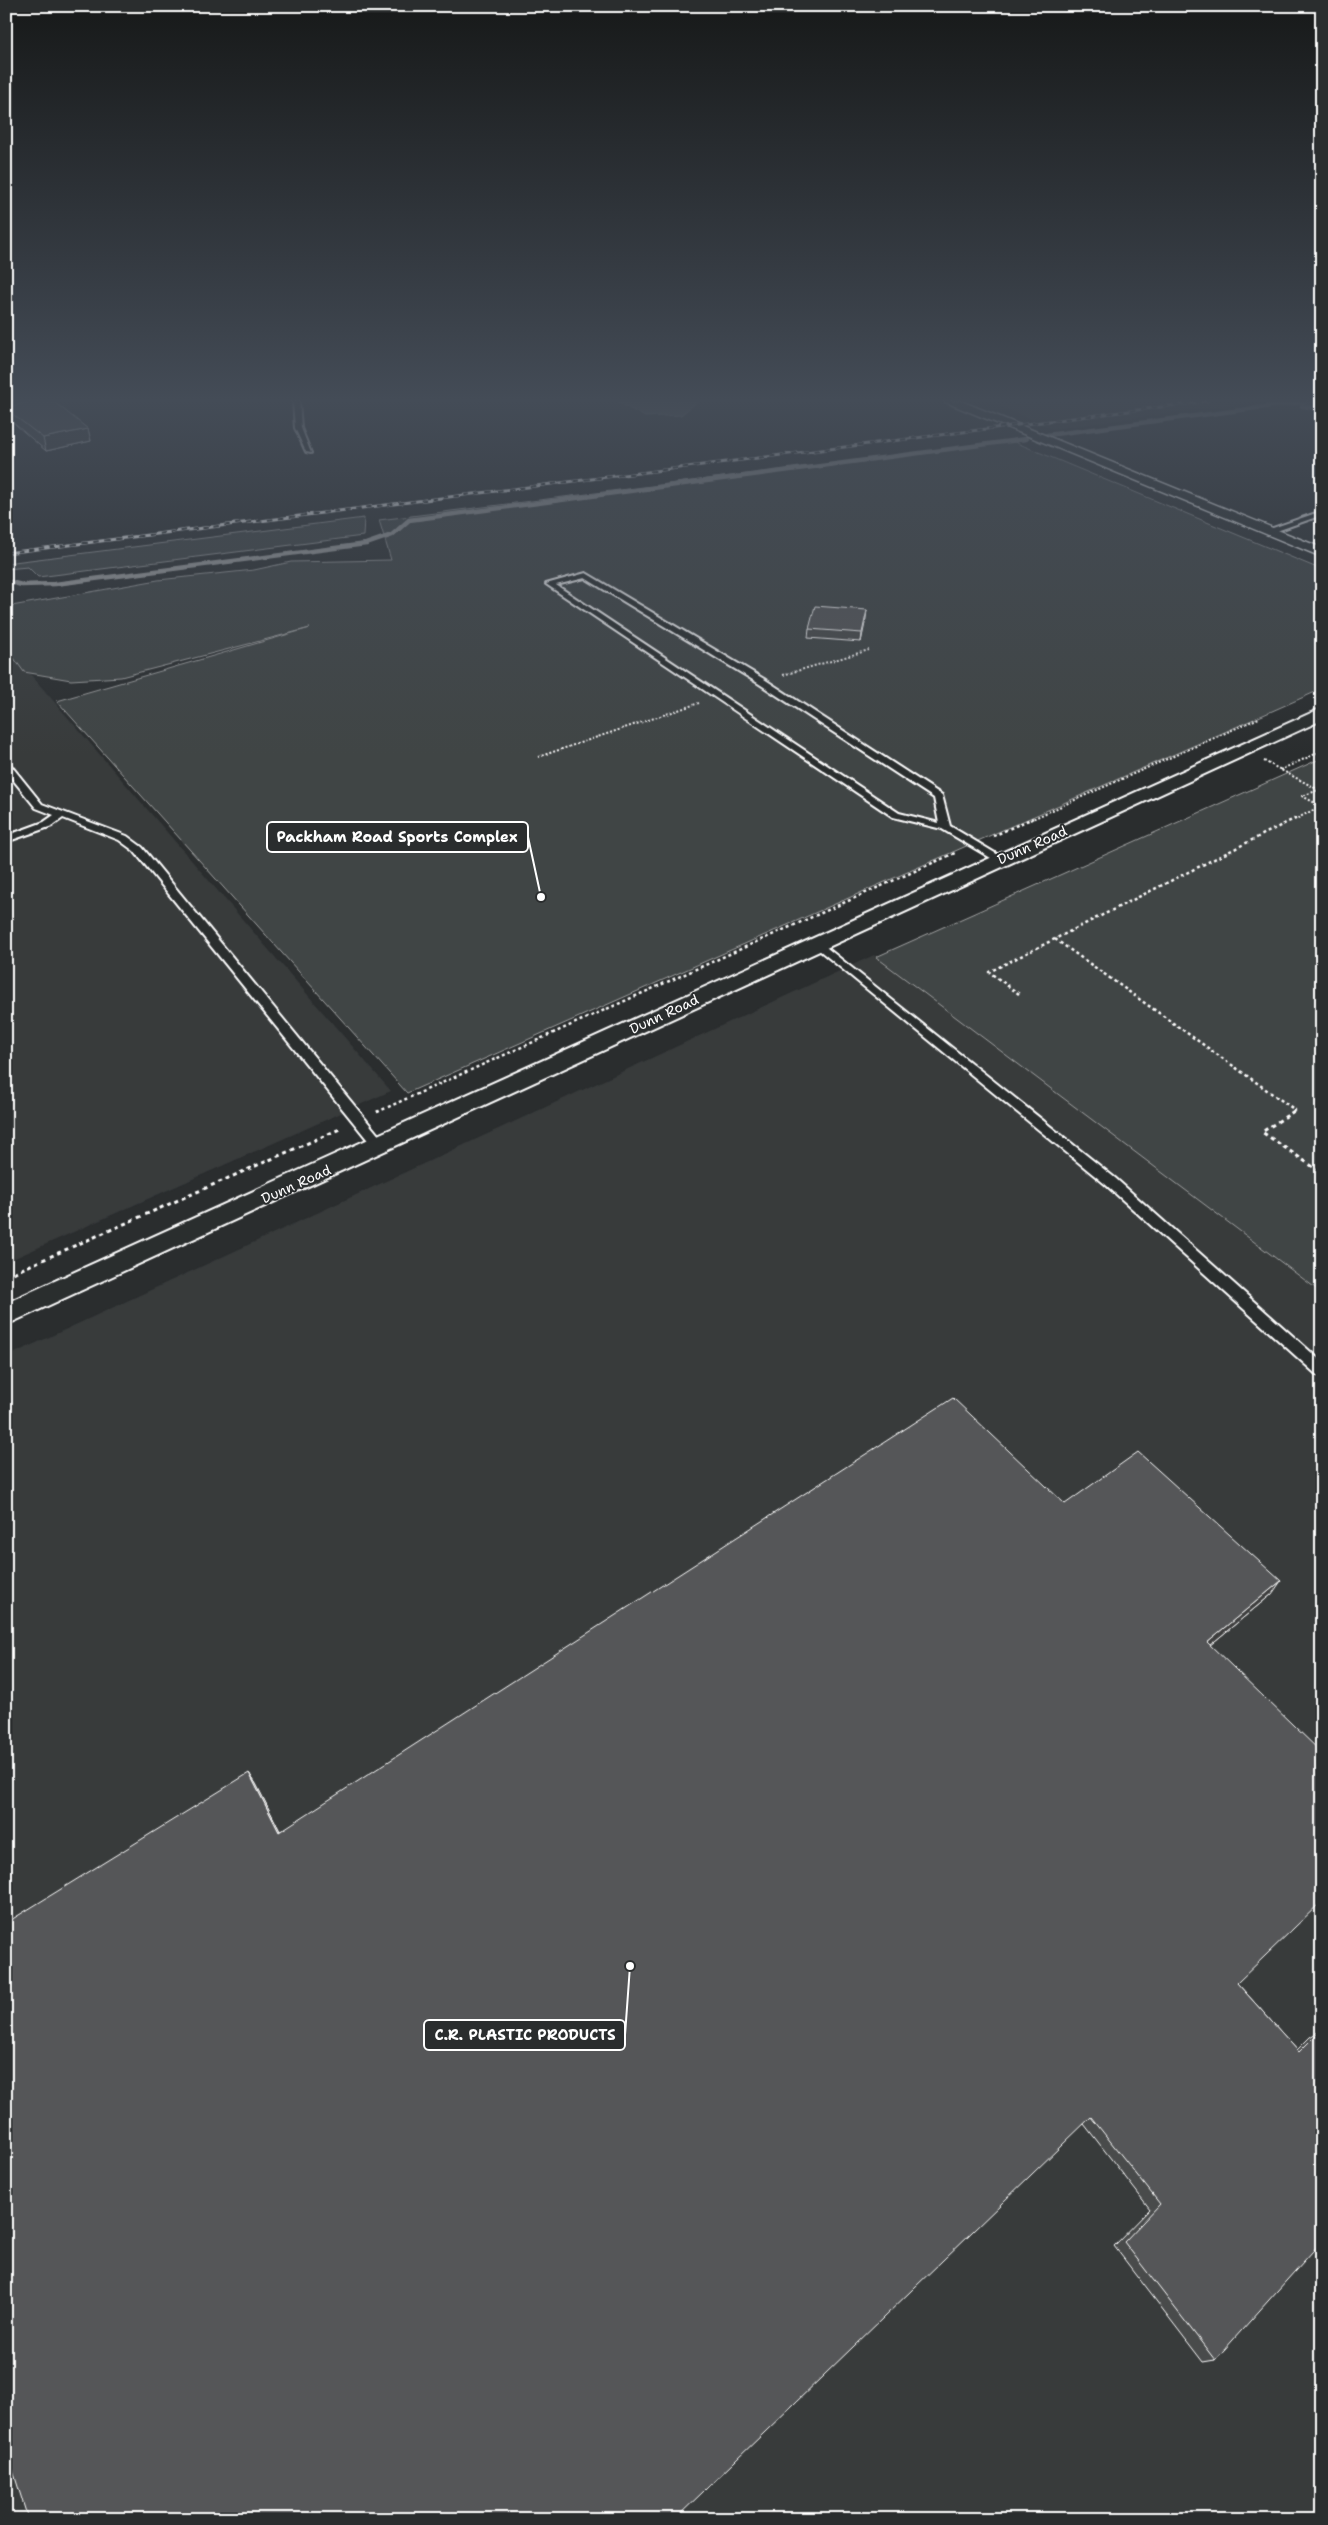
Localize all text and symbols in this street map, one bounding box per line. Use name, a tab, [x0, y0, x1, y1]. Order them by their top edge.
callout: Packham Road Sports Complex	[267, 822, 528, 852]
street label: Dunn Road	[994, 822, 1070, 868]
text: Packham Road Sports Complex	[276, 827, 518, 847]
street label: Dunn Road	[627, 990, 702, 1038]
street label: Dunn Road	[258, 1161, 334, 1207]
callout: C.R. PLASTIC PRODUCTS	[424, 2020, 625, 2050]
text: C.R. PLASTIC PRODUCTS	[435, 2025, 616, 2045]

